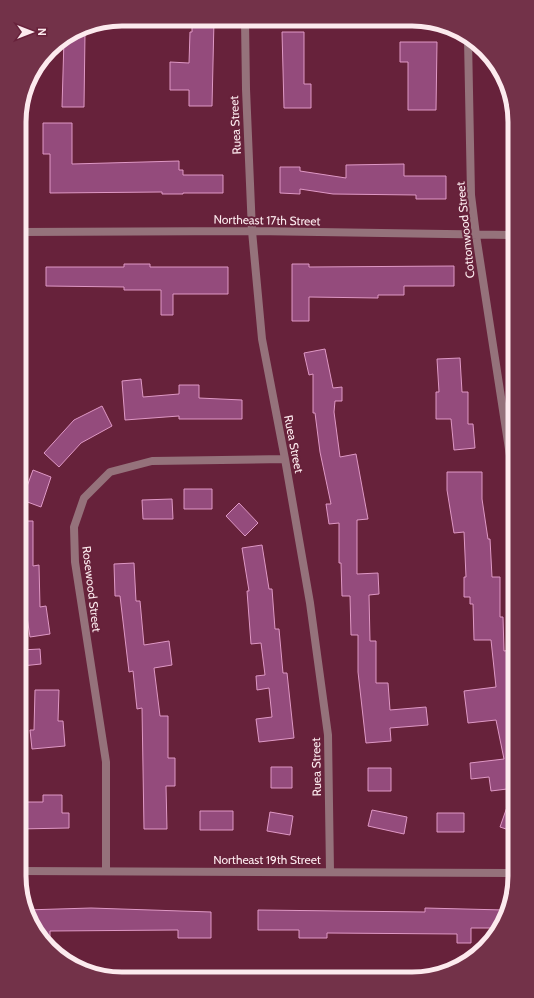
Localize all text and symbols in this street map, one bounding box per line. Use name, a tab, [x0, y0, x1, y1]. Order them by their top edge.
north arrow	[12, 12, 52, 52]
text: N	[35, 28, 49, 36]
street label: Ruea Street	[226, 95, 244, 155]
street label: Cottonwood Street	[452, 181, 478, 279]
street label: Northeast 17th Street	[213, 212, 321, 228]
street label: Ruea Street	[281, 414, 307, 474]
street label: Rosewood Street	[79, 545, 105, 633]
street label: Ruea Street	[308, 737, 324, 797]
street label: Northeast 19th Street	[213, 852, 321, 867]

